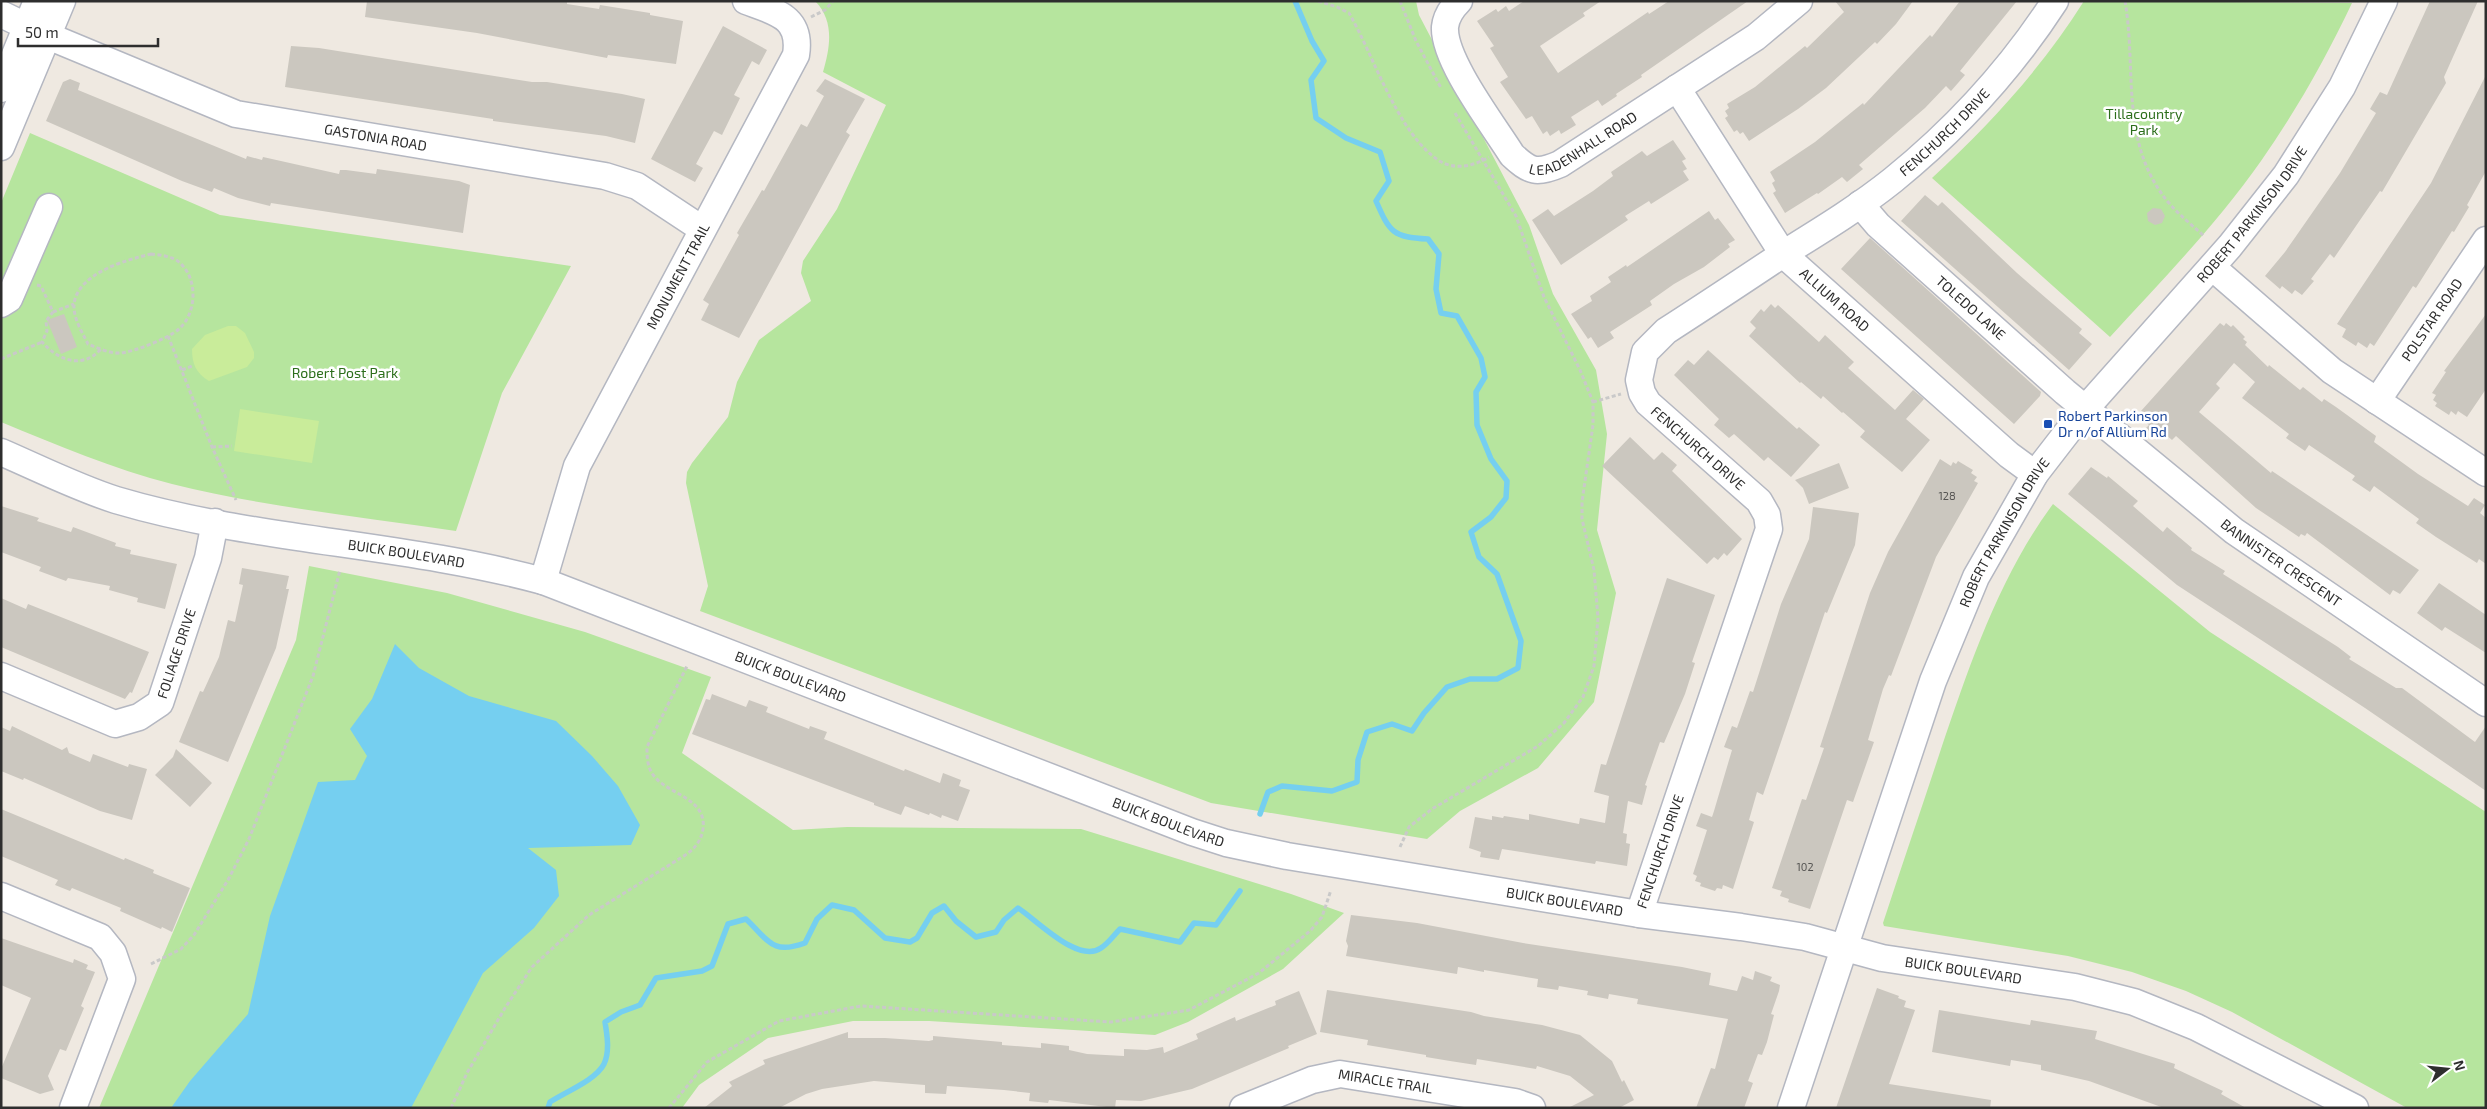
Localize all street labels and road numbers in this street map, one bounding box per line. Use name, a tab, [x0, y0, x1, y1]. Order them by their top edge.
street label: FENCHURCH DRIVE	[1896, 84, 1993, 179]
street label: LEADENHALL ROAD	[1527, 107, 1640, 178]
street label: GASTONIA ROAD	[323, 120, 428, 154]
street label: ROBERT PARKINSON DRIVE	[2193, 142, 2310, 286]
street label: MONUMENT TRAIL	[642, 220, 713, 332]
street label: ALLIUM ROAD	[1797, 264, 1873, 335]
street label: TOLEDO LANE	[1933, 272, 2010, 343]
street label: POLSTAR ROAD	[2397, 275, 2466, 364]
street label: FENCHURCH DRIVE	[1648, 402, 1749, 493]
street label: ROBERT PARKINSON DRIVE	[1955, 454, 2053, 610]
street label: BANNISTER CRESCENT	[2218, 515, 2345, 610]
street label: BUICK BOULEVARD	[347, 535, 466, 571]
street label: FOLIAGE DRIVE	[153, 606, 199, 701]
street label: BUICK BOULEVARD	[733, 647, 849, 705]
street label: FENCHURCH DRIVE	[1633, 792, 1687, 910]
street label: BUICK BOULEVARD	[1110, 793, 1227, 850]
street label: BUICK BOULEVARD	[1505, 883, 1624, 919]
street label: BUICK BOULEVARD	[1904, 953, 2023, 987]
street label: MIRACLE TRAIL	[1337, 1065, 1434, 1097]

